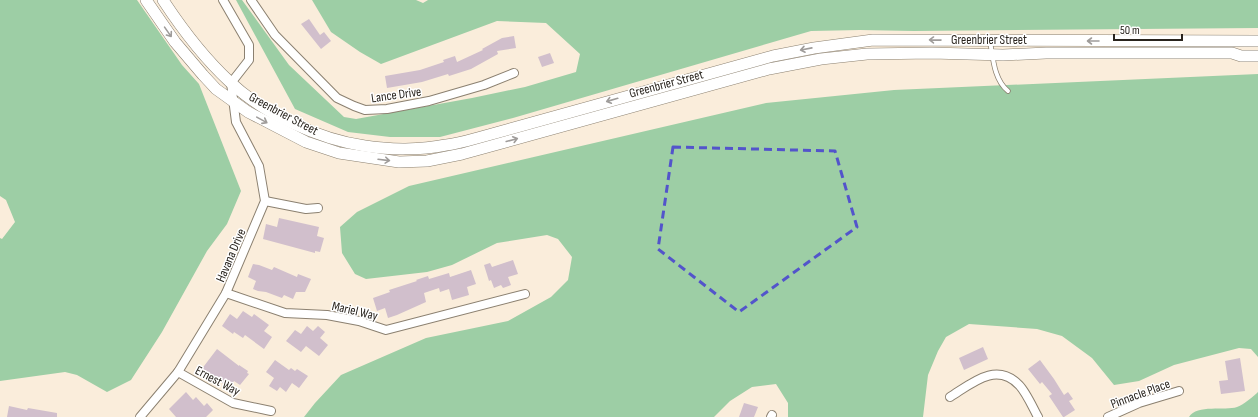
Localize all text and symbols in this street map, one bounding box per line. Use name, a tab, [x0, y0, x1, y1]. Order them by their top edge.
scale bar	[1114, 16, 1182, 42]
text: 50 m	[1120, 23, 1140, 38]
one-way arrow	[164, 26, 172, 37]
street label: Greenbrier Street	[951, 32, 1027, 48]
one-way arrow	[929, 36, 942, 44]
one-way arrow	[1087, 37, 1100, 45]
one-way arrow	[799, 46, 812, 54]
street label: Greenbrier Street	[627, 66, 705, 102]
street label: Lance Drive	[370, 84, 422, 106]
street label: Greenbrier Street	[246, 89, 321, 139]
one-way arrow	[606, 97, 619, 104]
one-way arrow	[256, 116, 268, 124]
one-way arrow	[505, 136, 518, 143]
one-way arrow	[377, 156, 390, 164]
street label: Havana Drive	[212, 226, 249, 285]
street label: Mariel Way	[330, 298, 379, 324]
street label: Ernest Way	[192, 362, 243, 399]
street label: Pinnacle Place	[1108, 376, 1172, 412]

